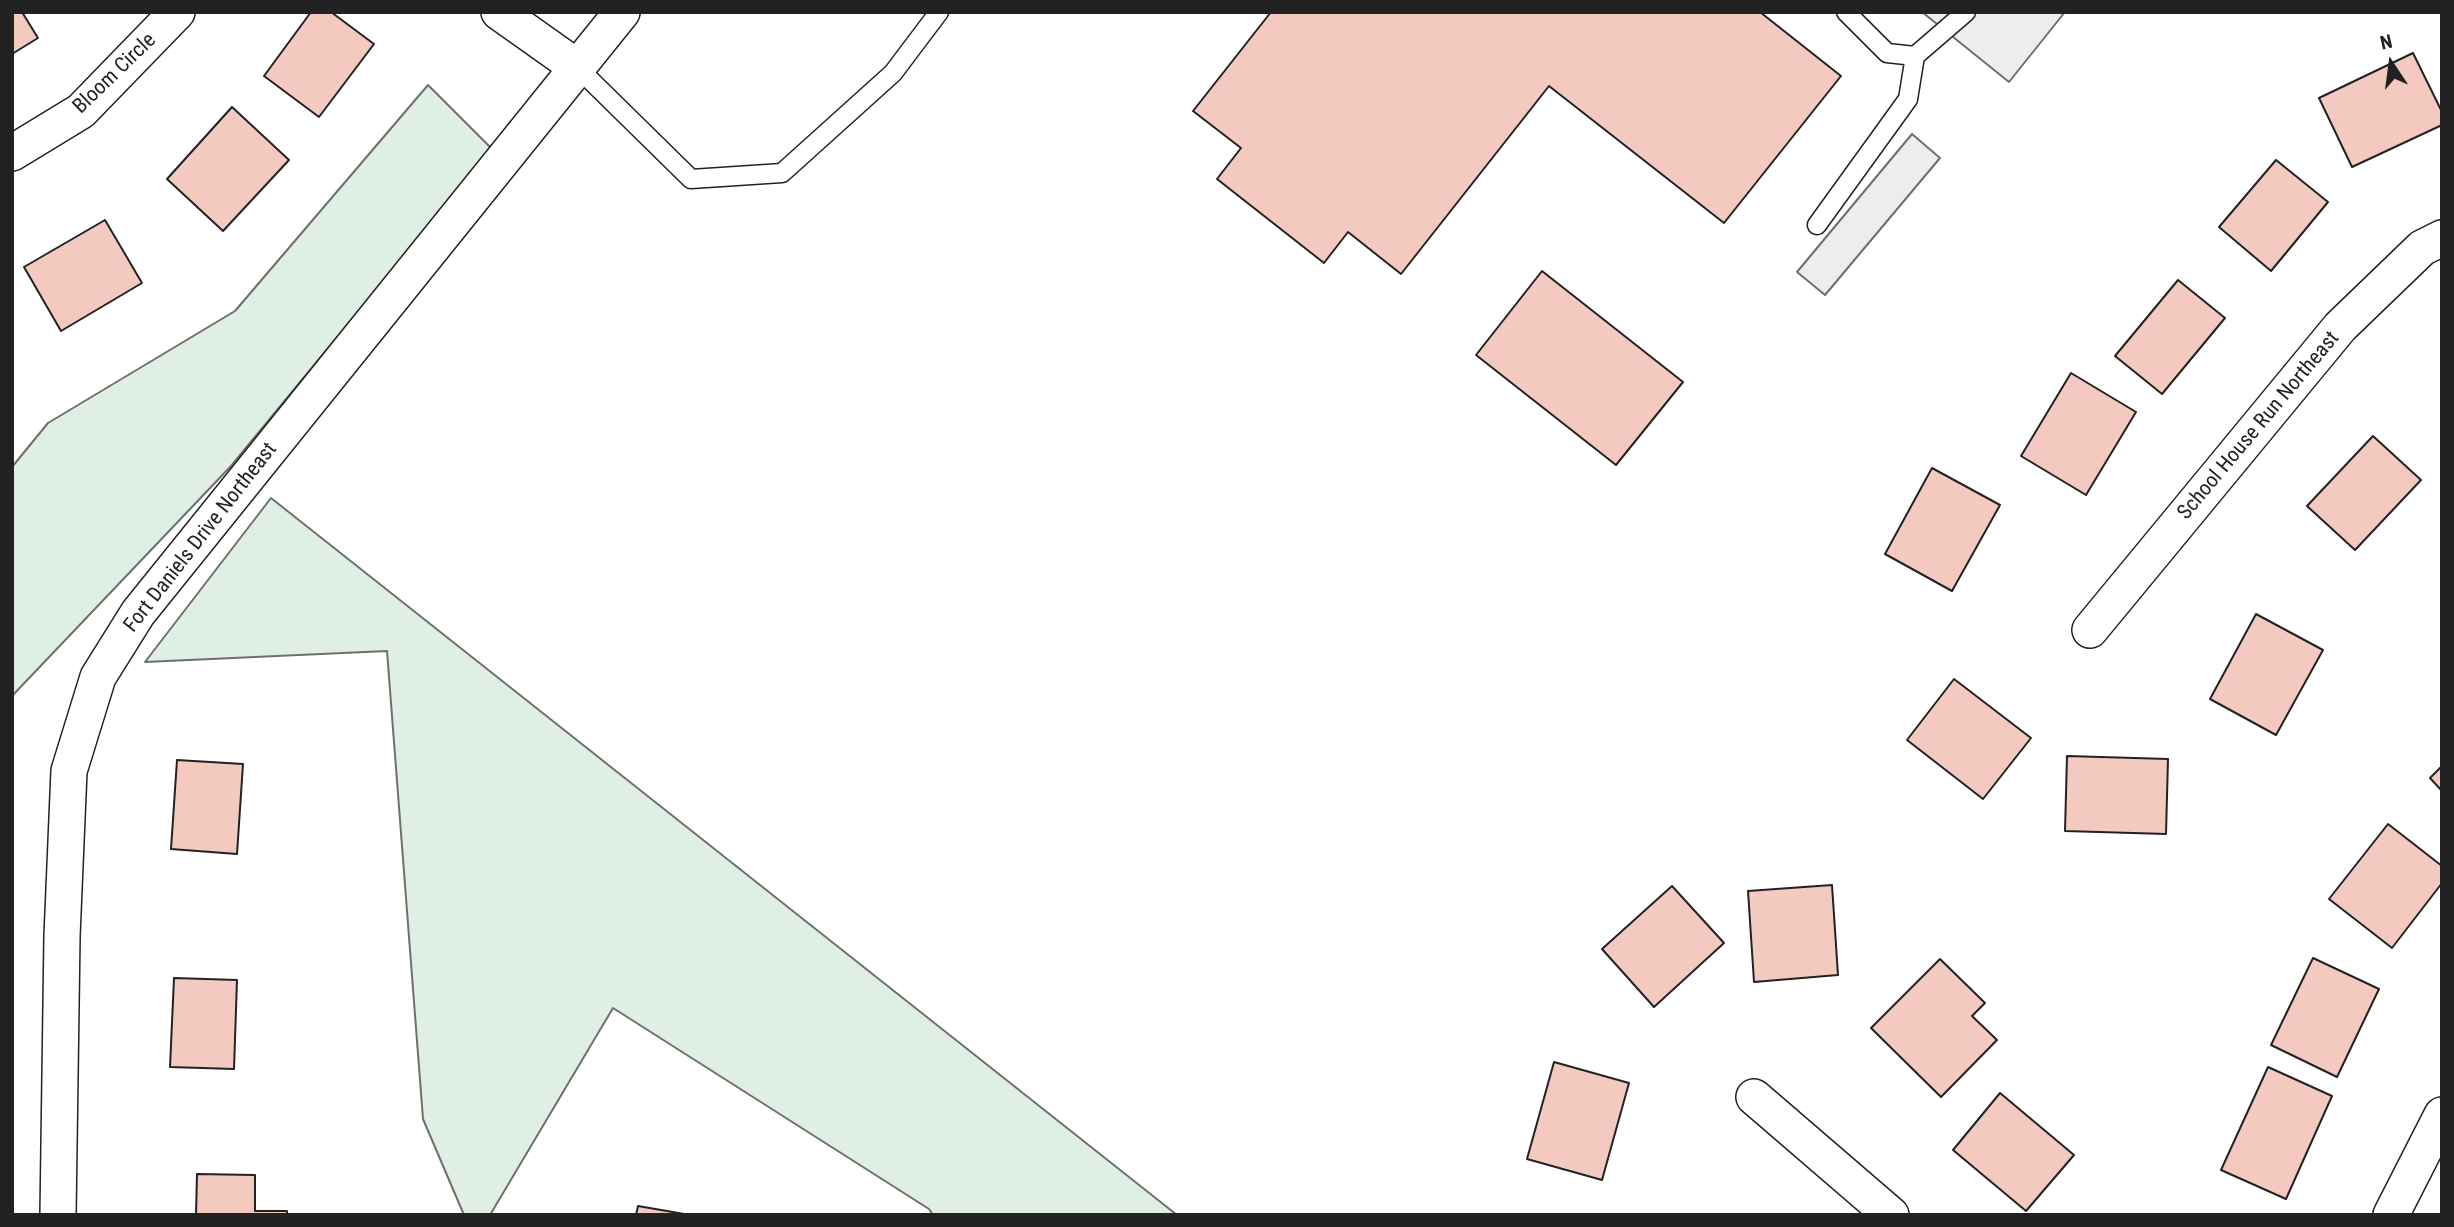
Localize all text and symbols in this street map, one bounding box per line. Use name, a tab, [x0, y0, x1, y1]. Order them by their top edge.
street label: Bloom Circle	[68, 28, 162, 120]
north arrow	[2356, 28, 2426, 98]
text: N	[2378, 30, 2394, 55]
street label: School House Run Northeast	[2173, 327, 2345, 525]
street label: Fort Daniels Drive Northeast	[119, 438, 283, 638]

